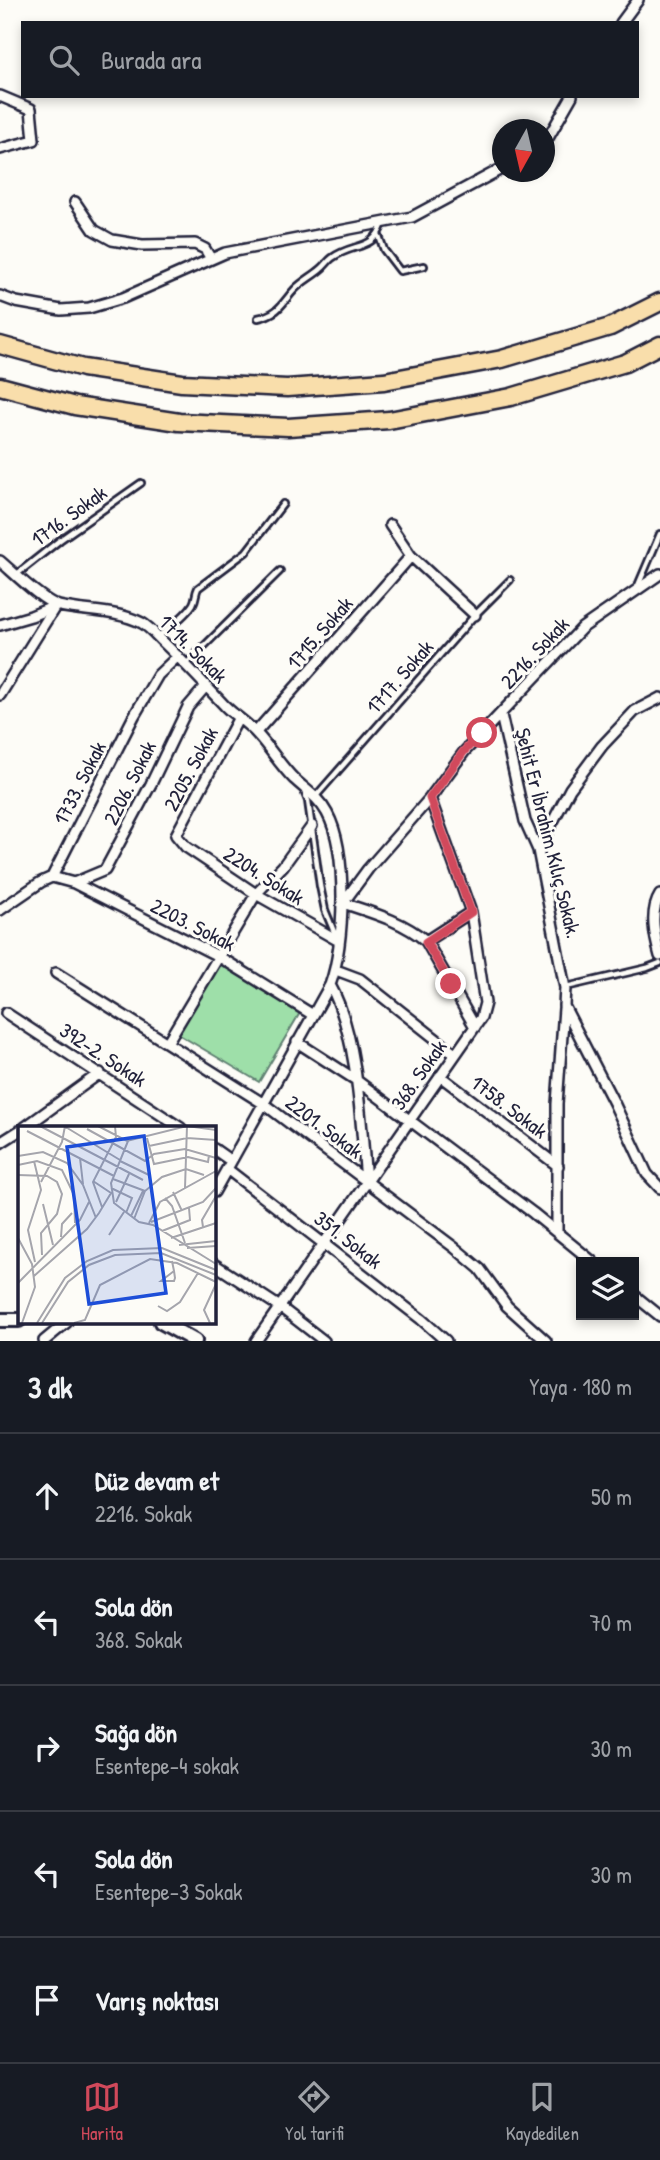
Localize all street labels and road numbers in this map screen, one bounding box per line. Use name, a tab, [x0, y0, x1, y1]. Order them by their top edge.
street label: 1716. Sokak	[25, 478, 113, 553]
street label: 1715. Sokak	[280, 590, 359, 675]
street label: 1714. Sokak	[152, 608, 234, 690]
street label: 2216. Sokak	[494, 610, 576, 695]
street label: 1717. Sokak	[359, 633, 440, 720]
street label: 2205. Sokak	[156, 722, 225, 816]
street label: Şehit Er İbrahim Kılıç Sokak.	[508, 725, 589, 941]
street label: 1733. Sokak	[46, 736, 113, 829]
street label: 2206. Sokak	[96, 736, 163, 830]
street label: 2204. Sokak	[218, 839, 310, 912]
street label: 2203. Sokak	[146, 891, 241, 958]
street label: 392-2. Sokak	[54, 1016, 153, 1094]
street label: 368. Sokak	[384, 1033, 454, 1116]
street label: 1758. Sokak	[465, 1068, 554, 1145]
street label: 2201. Sokak	[280, 1088, 369, 1165]
street label: 351. Sokak	[308, 1204, 389, 1276]

